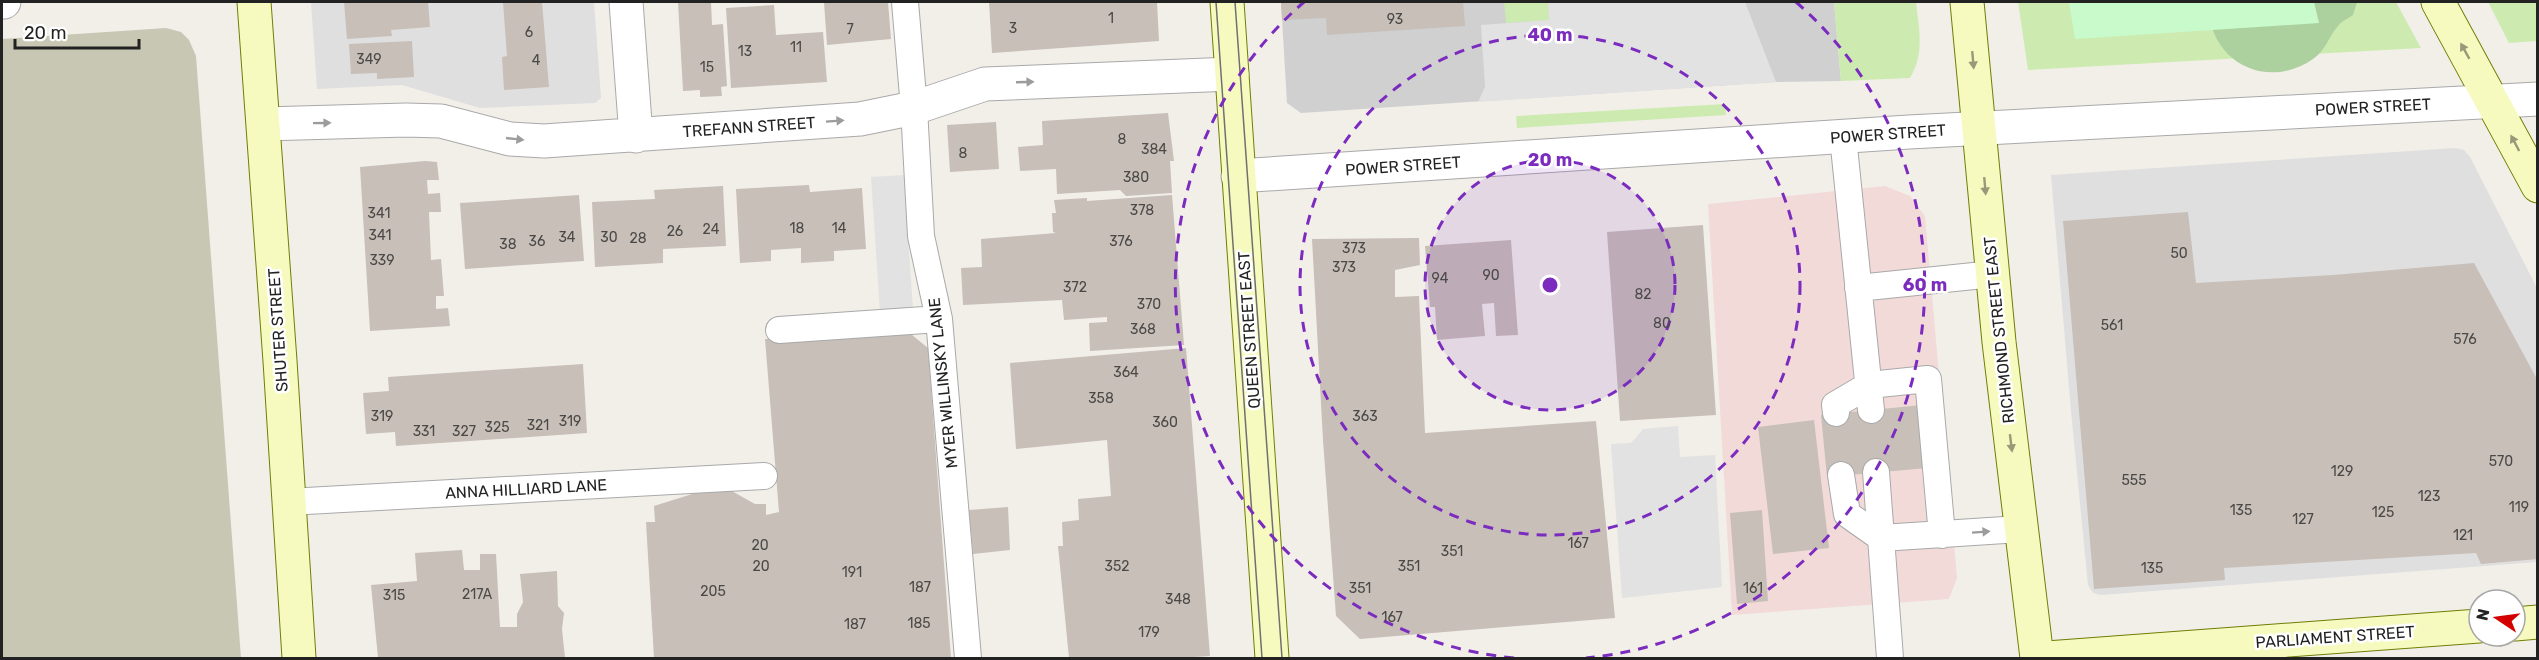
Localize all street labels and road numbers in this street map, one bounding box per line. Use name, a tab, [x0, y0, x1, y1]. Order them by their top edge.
street label: POWER STREET	[2315, 94, 2431, 120]
street label: TREFANN STREET	[682, 113, 816, 141]
street label: POWER STREET	[1829, 120, 1947, 148]
street label: POWER STREET	[1344, 152, 1462, 180]
street label: RICHMOND STREET EAST	[1980, 236, 2018, 424]
street label: QUEEN STREET EAST	[1234, 251, 1264, 409]
street label: SHUTER STREET	[264, 267, 292, 393]
street label: MYER WILLINSKY LANE	[925, 297, 961, 469]
street label: ANNA HILLIARD LANE	[445, 475, 607, 503]
street label: PARLIAMENT STREET	[2255, 622, 2415, 652]

